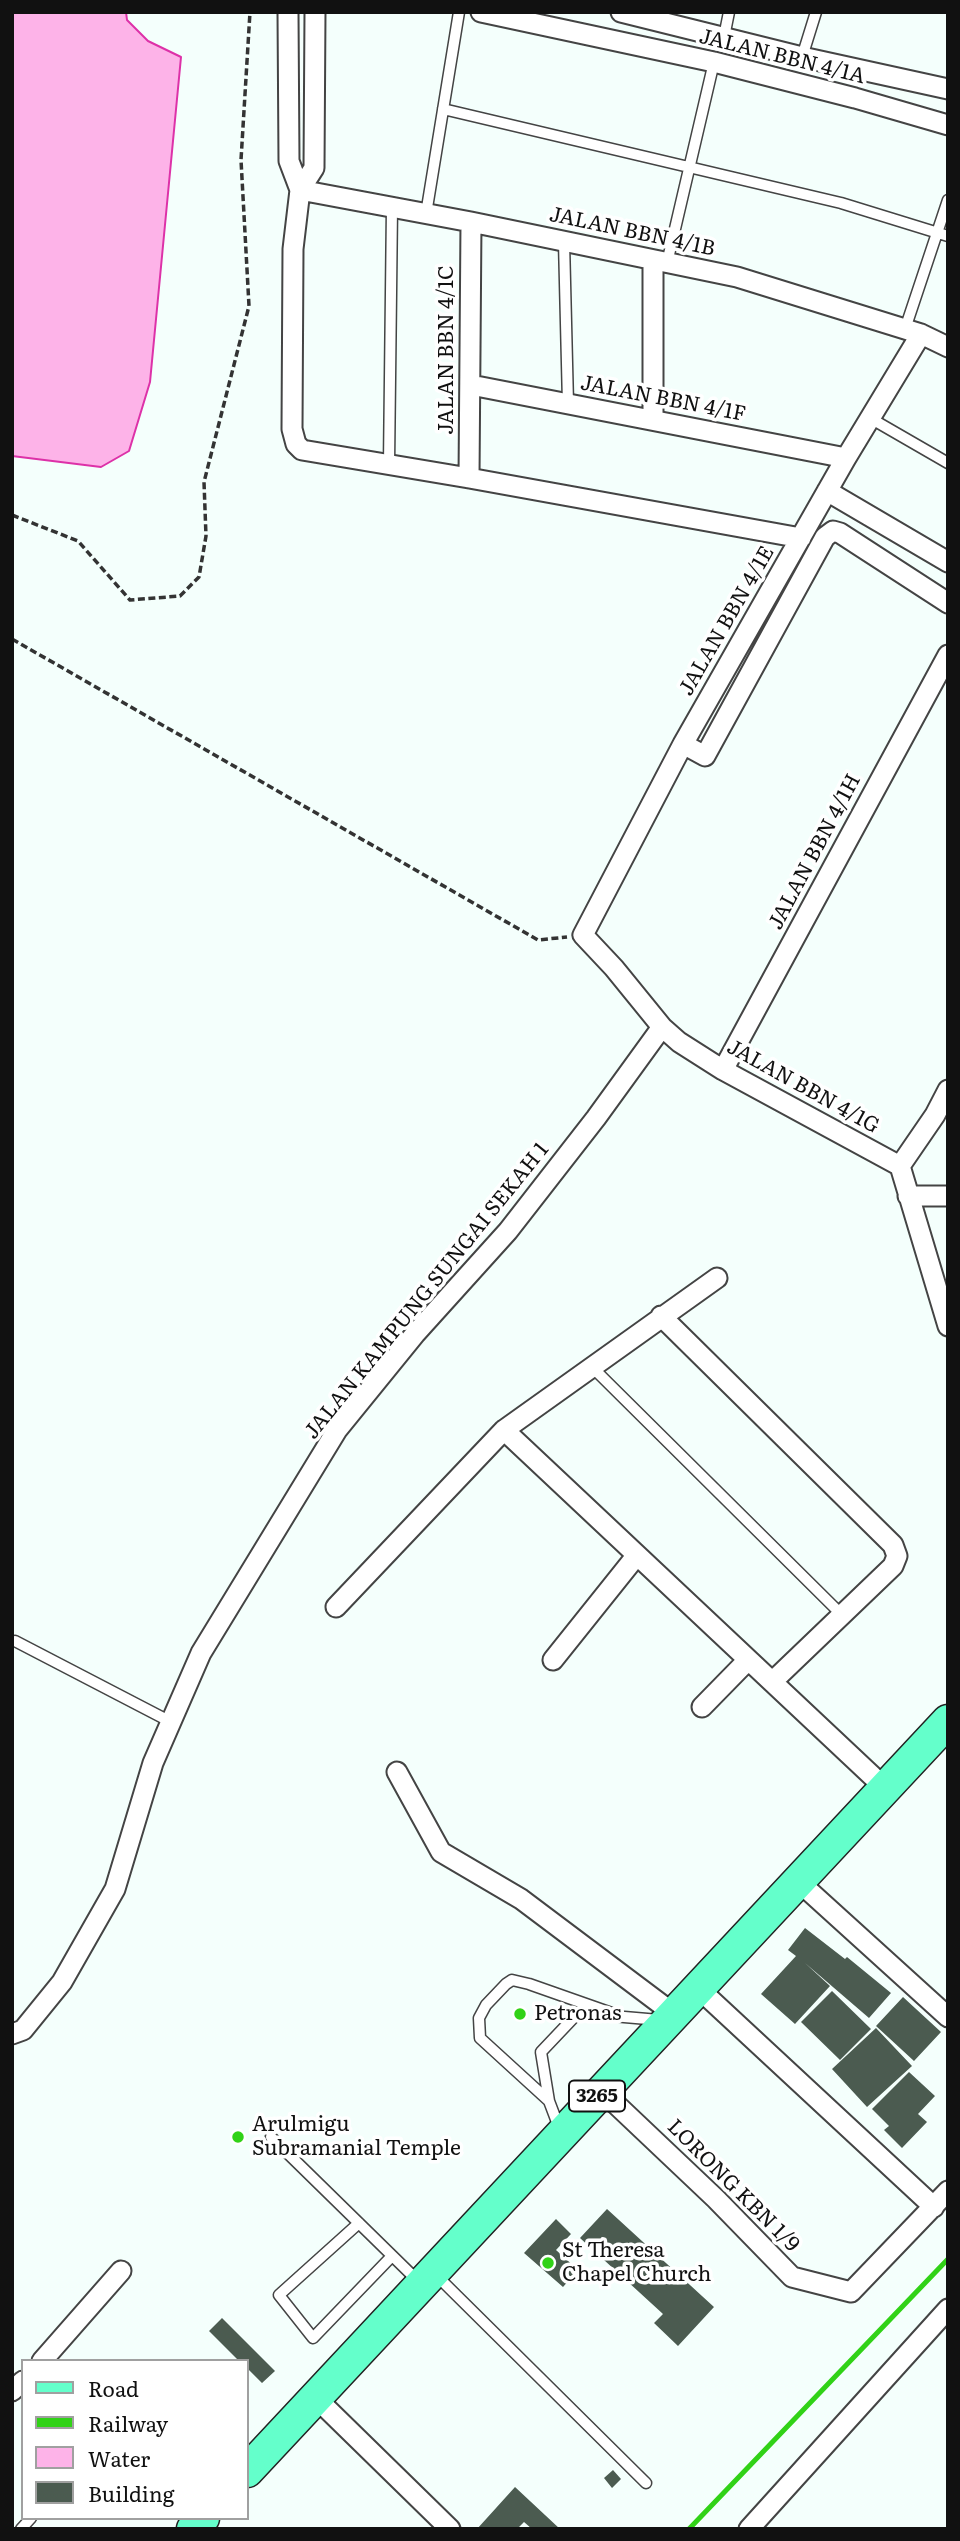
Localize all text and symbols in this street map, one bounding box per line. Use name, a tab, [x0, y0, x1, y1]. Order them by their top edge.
street label: JALAN BBN 4/1A	[696, 24, 868, 90]
street label: JALAN BBN 4/1B	[547, 202, 717, 262]
street label: JALAN BBN 4/1C	[434, 265, 460, 435]
street label: JALAN BBN 4/1F	[578, 371, 748, 427]
street label: JALAN BBN 4/1E	[674, 542, 780, 700]
street label: JALAN BBN 4/1H	[763, 770, 867, 934]
street label: JALAN BBN 4/1G	[722, 1035, 884, 1139]
street label: JALAN KAMPUNG SUNGAI SEKAH 1	[300, 1138, 554, 1444]
place label: Petronas	[534, 2001, 622, 2027]
marker: Petronas	[512, 2006, 528, 2022]
road number: 3265	[569, 2080, 625, 2112]
place label: Arulmigu Subramanial Temple	[252, 2112, 461, 2162]
street label: LORONG KBN 1/9	[662, 2115, 804, 2257]
marker: Arulmigu Subramanial Temple	[230, 2129, 246, 2145]
place label: St Theresa Chapel Church	[562, 2238, 711, 2288]
marker: St Theresa Chapel Church	[540, 2255, 556, 2271]
legend	[21, 2359, 248, 2520]
text: Road	[88, 2372, 139, 2403]
text: Railway	[88, 2407, 168, 2438]
text: Water	[88, 2442, 150, 2473]
text: Building	[88, 2477, 174, 2508]

